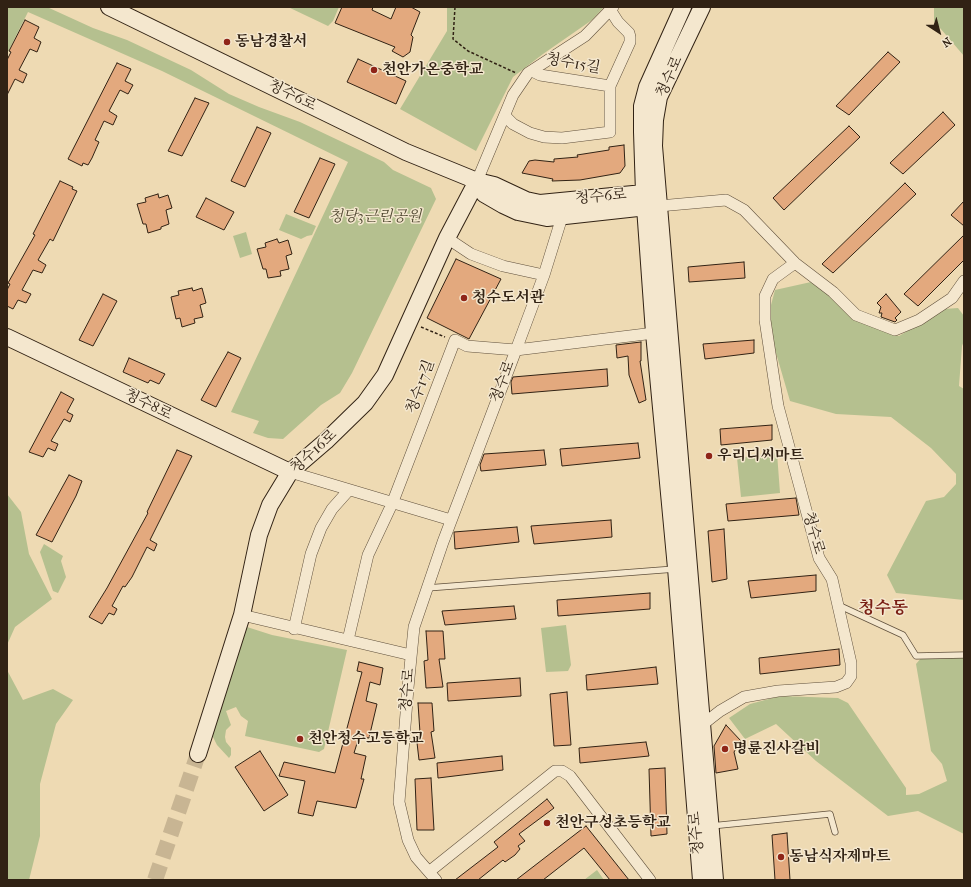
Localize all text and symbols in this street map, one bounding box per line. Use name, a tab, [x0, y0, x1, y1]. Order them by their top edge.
north arrow	[919, 12, 959, 52]
place label: 동남경찰서	[235, 33, 307, 51]
text: N	[939, 34, 954, 50]
marker: 동남경찰서	[222, 37, 232, 47]
street label: 청수15길	[544, 50, 602, 78]
street label: 청수로	[653, 53, 687, 101]
place label: 천안가온중학교	[382, 61, 483, 79]
marker: 천안가온중학교	[369, 65, 379, 75]
street label: 청수6로	[265, 77, 319, 115]
street label: 청수6로	[575, 186, 627, 208]
park label: 청당3근린공원	[328, 208, 422, 226]
place label: 청수도서관	[472, 289, 544, 307]
marker: 청수도서관	[459, 293, 469, 303]
street label: 청수17길	[403, 358, 439, 416]
street label: 청수로	[487, 358, 519, 406]
street label: 청수8로	[121, 386, 175, 424]
street label: 청수16로	[287, 426, 341, 478]
place label: 우리디씨마트	[717, 447, 804, 465]
marker: 우리디씨마트	[704, 451, 714, 461]
street label: 청수로	[798, 510, 828, 556]
district label: 청수동	[858, 599, 908, 619]
street label: 청수로	[397, 668, 419, 712]
place label: 천안청수고등학교	[308, 730, 424, 748]
marker: 천안청수고등학교	[295, 734, 305, 744]
place label: 명륜진사갈비	[733, 740, 820, 758]
marker: 명륜진사갈비	[720, 744, 730, 754]
street label: 청수로	[686, 811, 708, 855]
place label: 천안구성초등학교	[555, 814, 671, 832]
marker: 천안구성초등학교	[542, 818, 552, 828]
place label: 동남식자제마트	[789, 848, 890, 866]
marker: 동남식자제마트	[776, 852, 786, 862]

